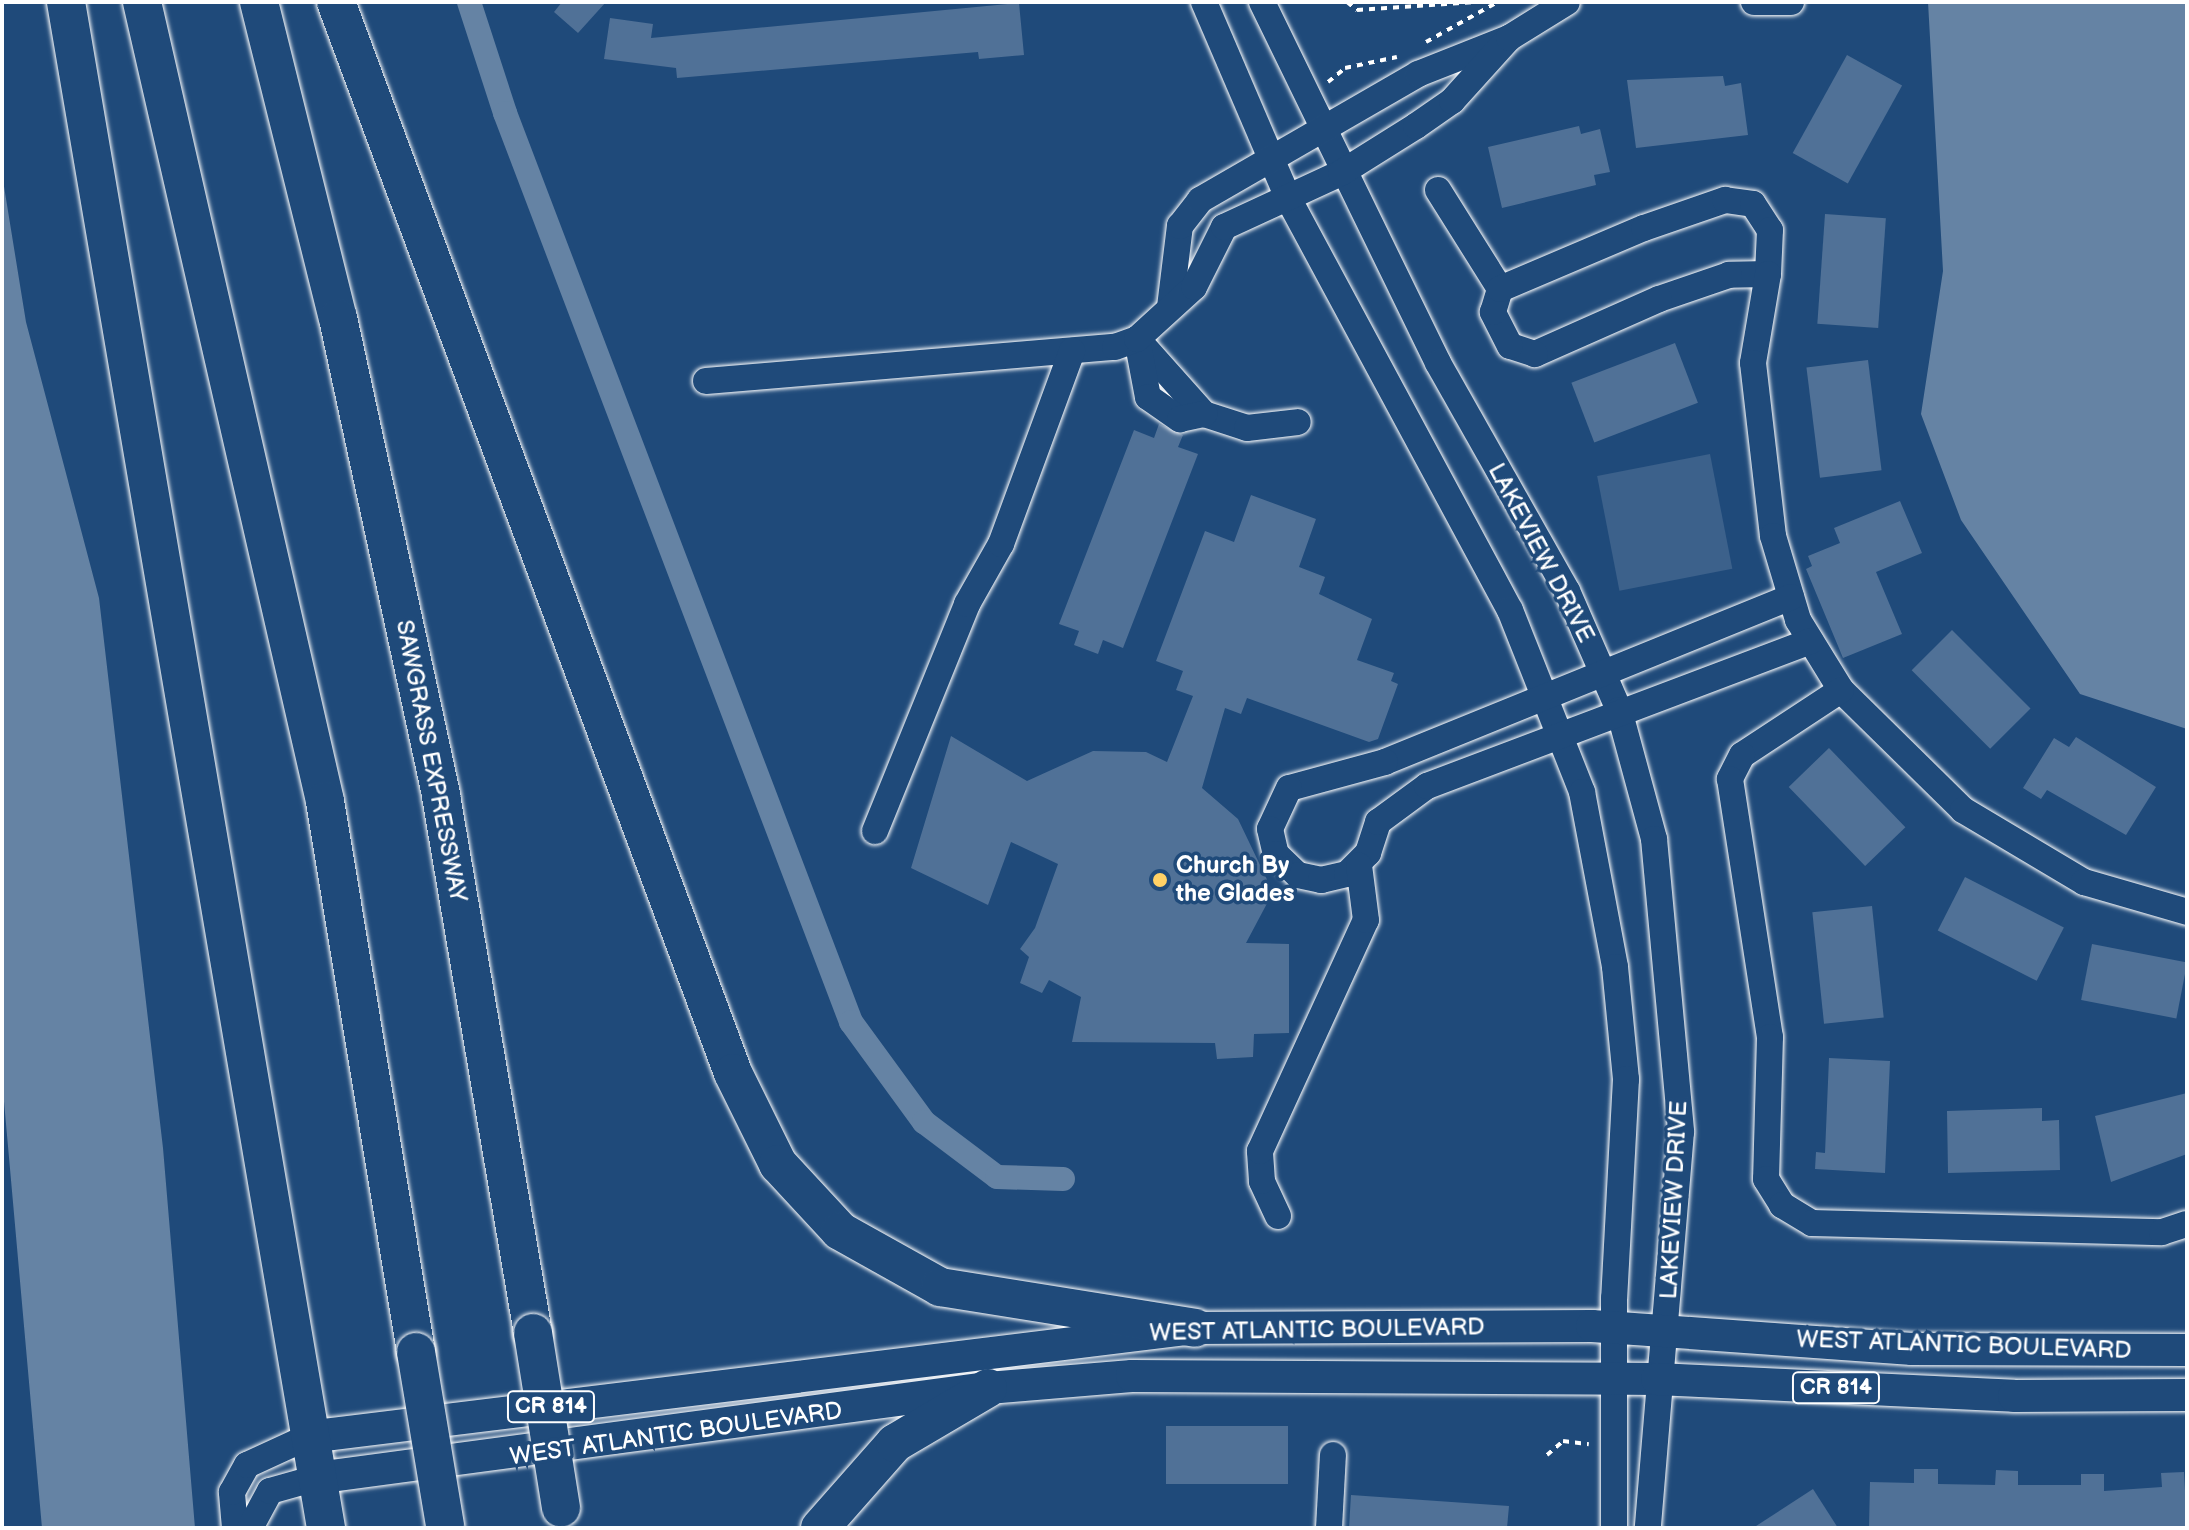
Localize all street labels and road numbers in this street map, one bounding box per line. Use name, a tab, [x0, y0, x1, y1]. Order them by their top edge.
street label: LAKEVIEW DRIVE	[1482, 458, 1600, 648]
street label: SAWGRASS EXPRESSWAY	[390, 618, 472, 904]
street label: LAKEVIEW DRIVE	[1654, 1100, 1694, 1300]
street label: WEST ATLANTIC BOULEVARD	[1149, 1313, 1485, 1347]
street label: WEST ATLANTIC BOULEVARD	[1796, 1325, 2132, 1365]
road number: CR 814	[1790, 1370, 1882, 1406]
road number: CR 814	[505, 1389, 597, 1425]
street label: WEST ATLANTIC BOULEVARD	[508, 1396, 844, 1472]

